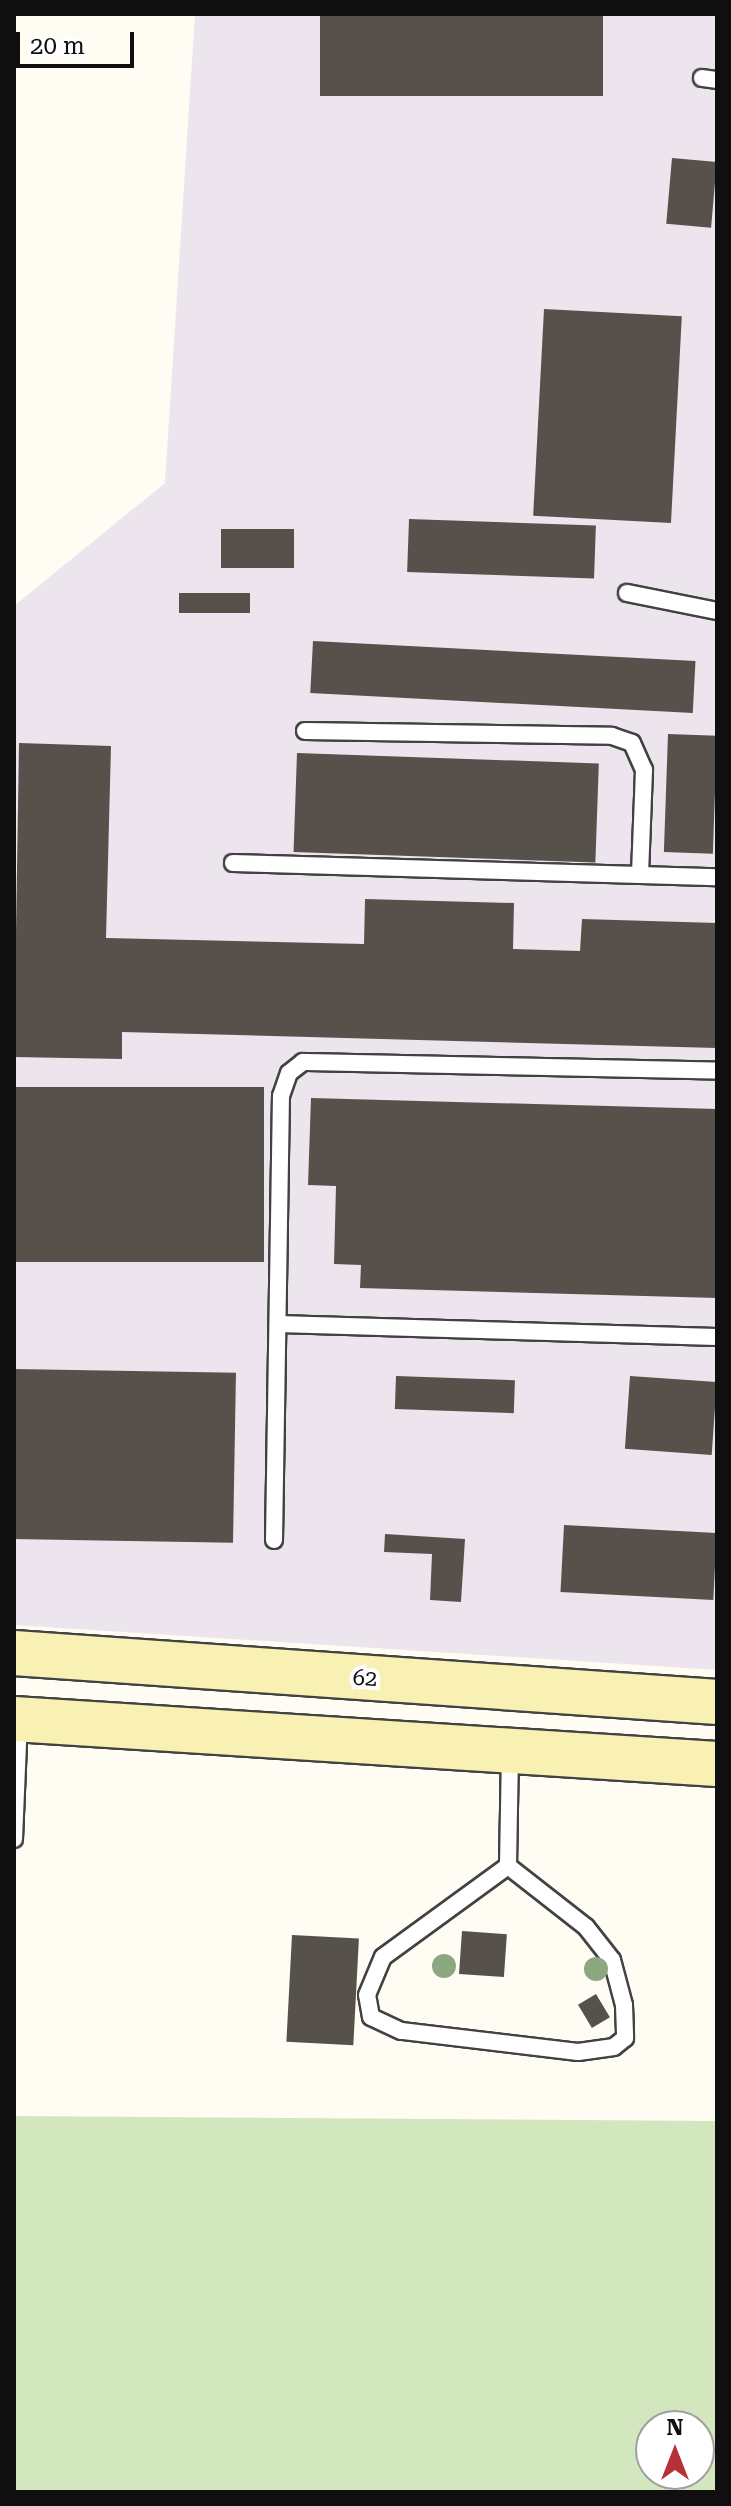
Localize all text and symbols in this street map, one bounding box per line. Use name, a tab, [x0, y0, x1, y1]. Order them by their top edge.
scale bar	[20, 16, 138, 66]
text: 20 m	[30, 32, 85, 60]
street label: 62	[352, 1664, 378, 1692]
north arrow	[635, 2410, 715, 2490]
text: N	[667, 2415, 683, 2440]

